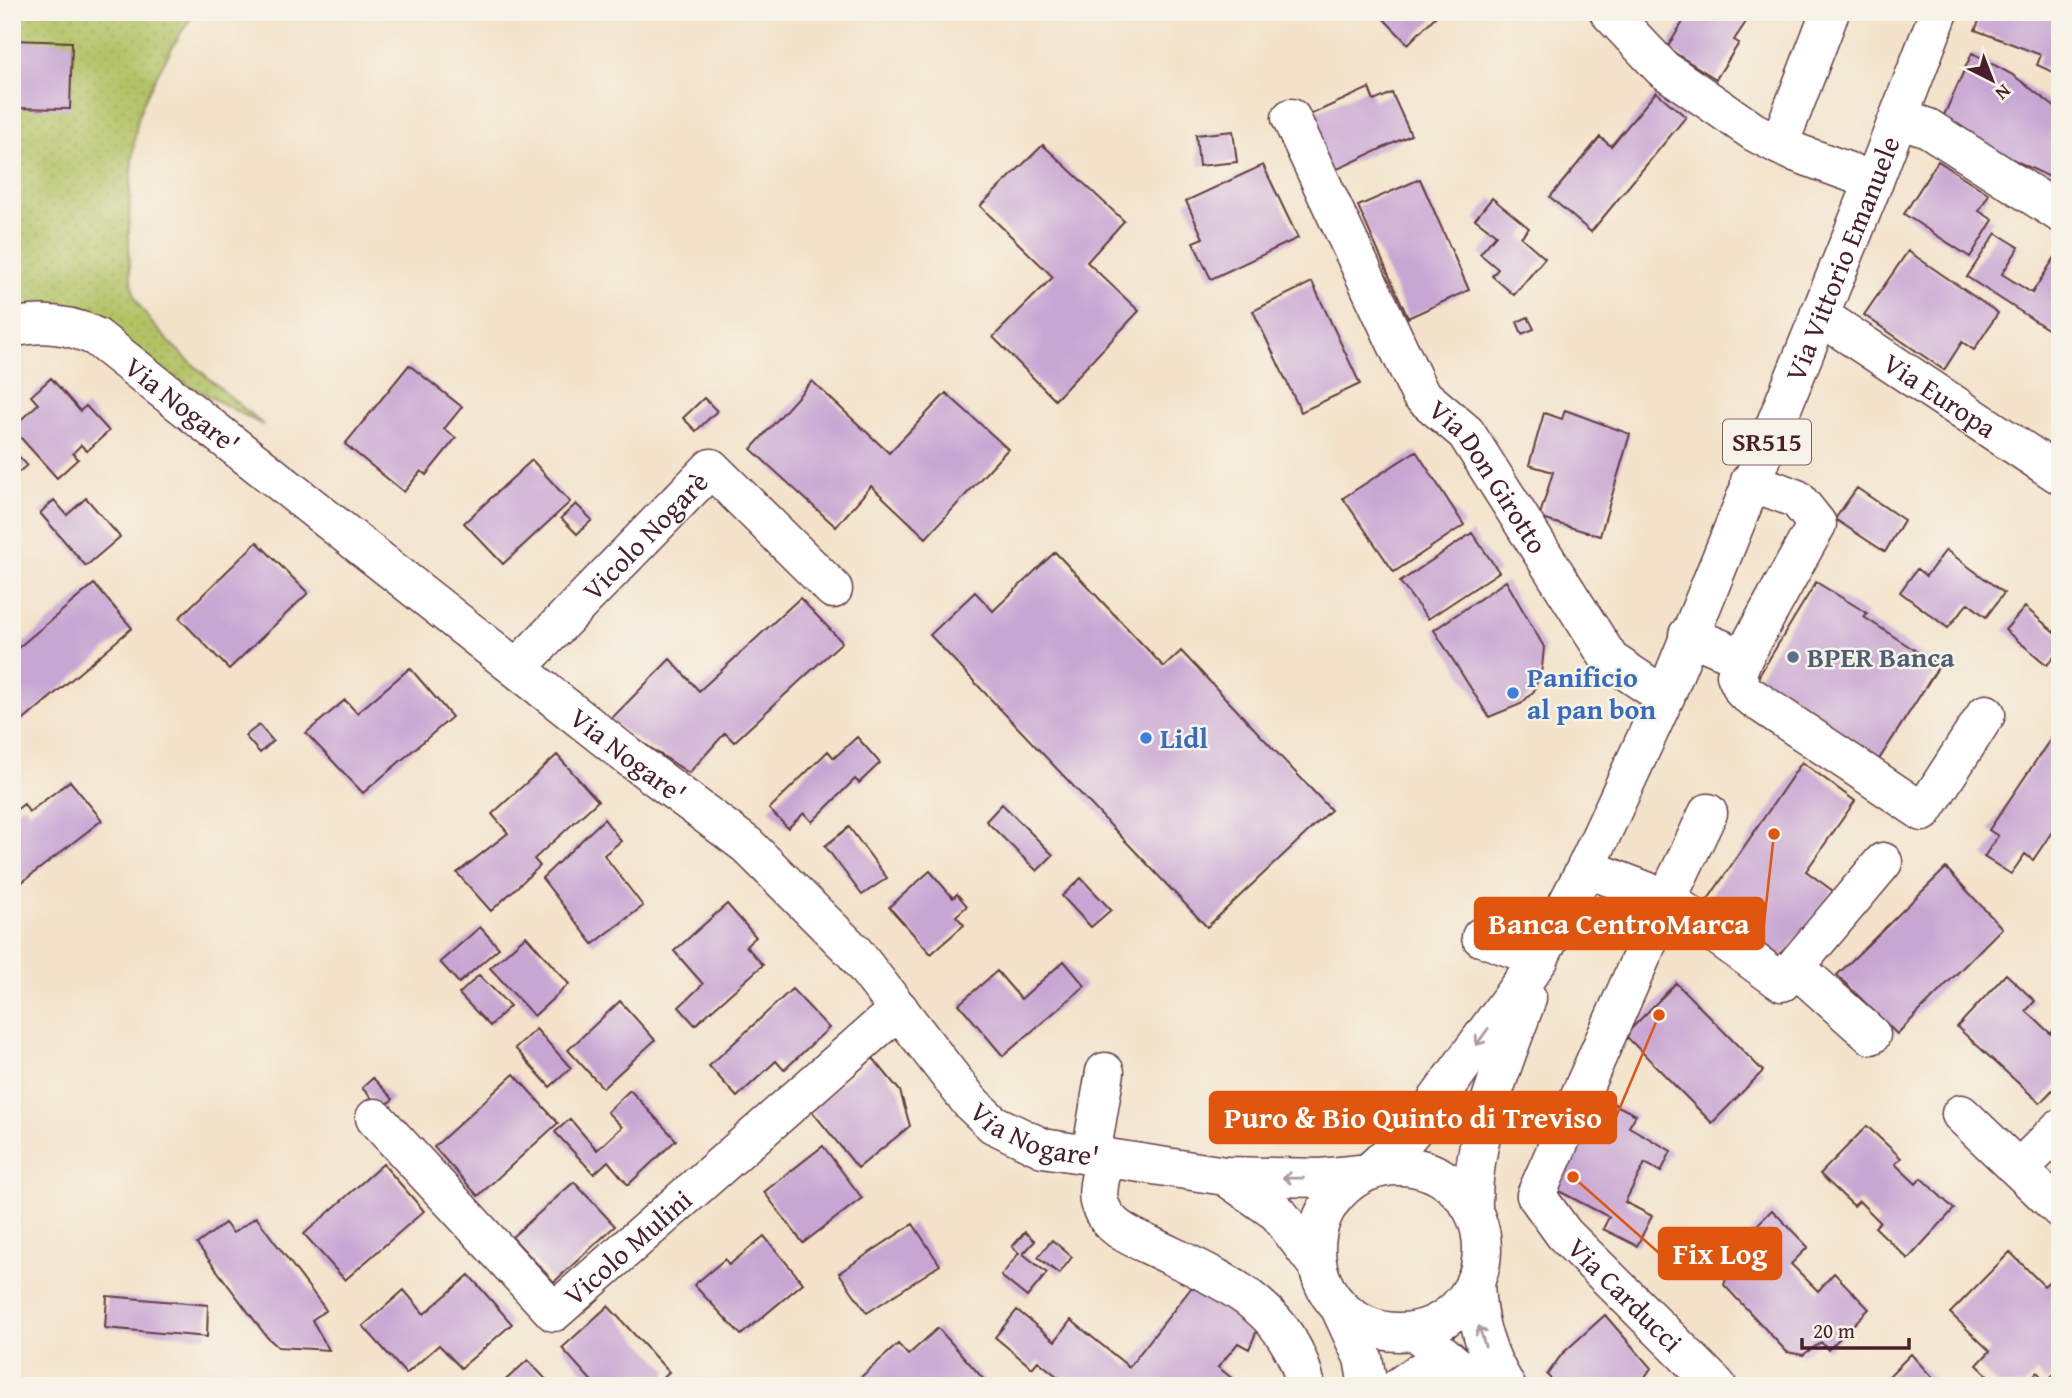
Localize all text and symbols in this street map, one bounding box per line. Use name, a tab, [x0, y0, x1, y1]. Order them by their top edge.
north arrow	[1956, 46, 2026, 116]
text: N	[1989, 78, 2017, 107]
street label: Via Vittorio Emanuele	[1774, 130, 1909, 387]
street label: Via Europa	[1875, 342, 2006, 448]
street label: Via Nogare'	[116, 346, 249, 463]
street label: Via Don Girotto	[1420, 389, 1558, 561]
road number: SR515	[1723, 420, 1811, 464]
street label: Vicolo Nogarè	[572, 462, 717, 609]
place label: BPER Banca	[1807, 636, 1955, 677]
marker: BPER Banca	[1785, 649, 1801, 665]
place label: Panificio al pan bon	[1527, 656, 1656, 729]
marker: Panificio al pan bon	[1505, 685, 1521, 701]
street label: Via Nogare'	[561, 697, 695, 813]
place label: Lidl	[1160, 717, 1208, 758]
marker: Lidl	[1138, 730, 1154, 746]
callout: Banca CentroMarca	[1475, 898, 1764, 949]
text: Banca CentroMarca	[1488, 901, 1750, 945]
one-way arrow	[1475, 1027, 1489, 1046]
street label: Via Nogare'	[961, 1091, 1102, 1176]
callout: Puro & Bio Quinto di Treviso	[1210, 1092, 1616, 1143]
text: Puro & Bio Quinto di Treviso	[1224, 1095, 1602, 1139]
one-way arrow	[1281, 1171, 1304, 1184]
street label: Vicolo Mulini	[554, 1179, 701, 1315]
street label: Via Carducci	[1558, 1228, 1692, 1361]
callout: Fix Log	[1659, 1228, 1781, 1279]
text: Fix Log	[1673, 1231, 1767, 1275]
scale bar	[1802, 1307, 1909, 1351]
text: 20 m	[1813, 1315, 1855, 1346]
one-way arrow	[1475, 1325, 1488, 1347]

